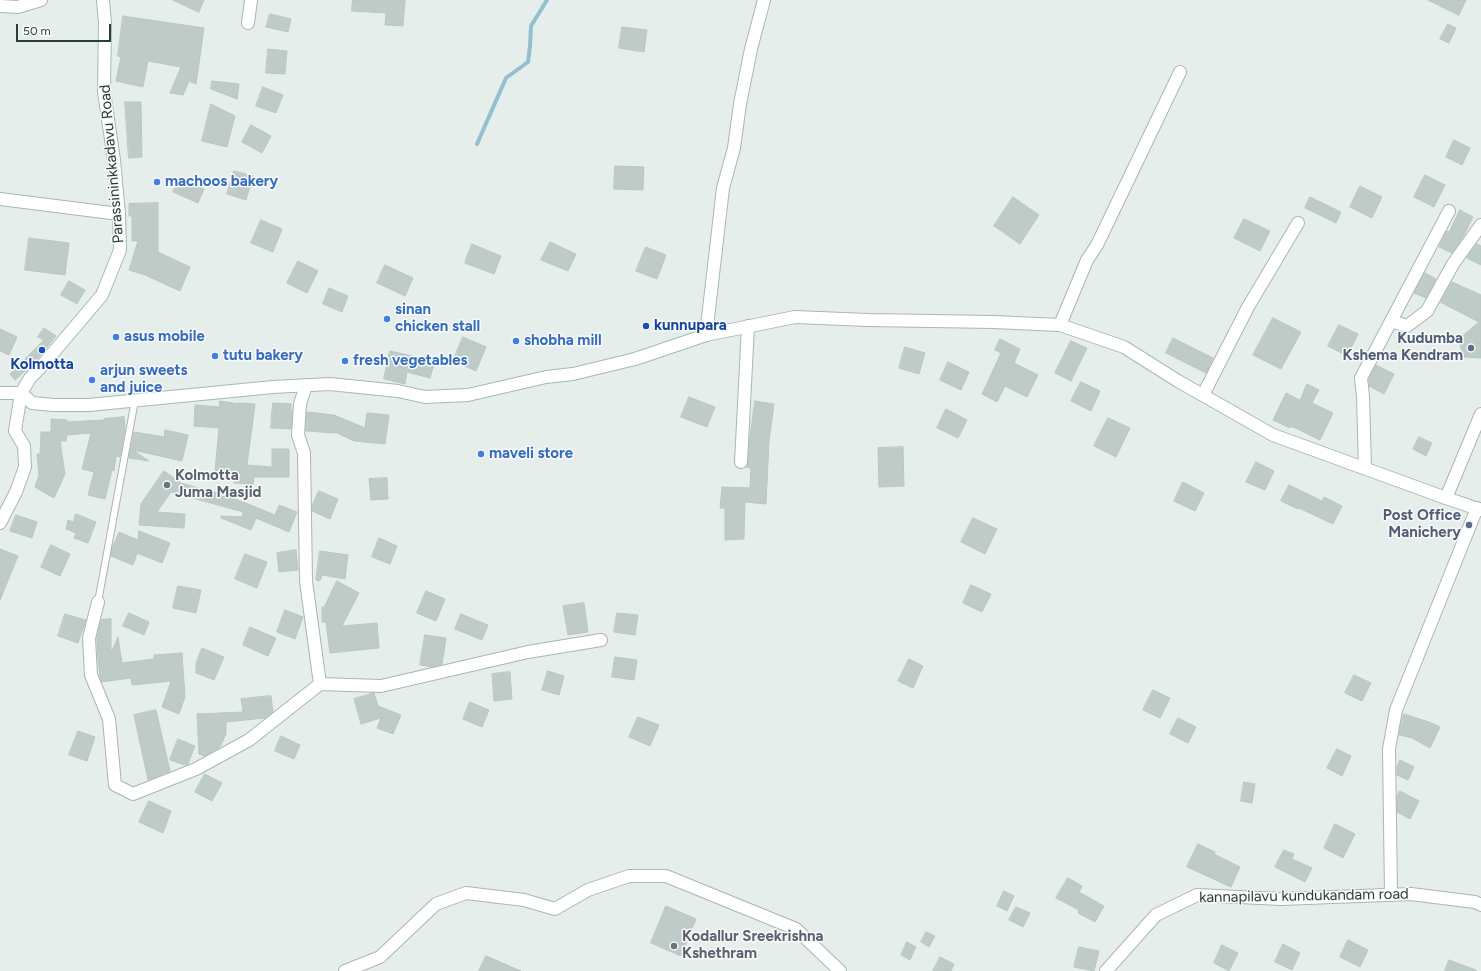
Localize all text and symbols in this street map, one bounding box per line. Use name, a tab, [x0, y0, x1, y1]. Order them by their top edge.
scale bar	[18, 16, 113, 42]
text: 50 m	[23, 24, 51, 38]
street label: Parassininkkadavu Road	[96, 84, 128, 244]
place label: machoos bakery	[165, 173, 278, 191]
marker: machoos bakery	[152, 177, 162, 187]
place label: sinan chicken stall	[395, 301, 480, 336]
marker: sinan chicken stall	[382, 314, 392, 324]
place label: kunnupara	[654, 317, 727, 335]
marker: kunnupara	[641, 321, 651, 331]
place label: asus mobile	[124, 328, 205, 346]
place label: Kudumba Kshema Kendram	[1343, 330, 1463, 365]
marker: asus mobile	[111, 332, 121, 342]
place label: shobha mill	[524, 332, 602, 350]
marker: shobha mill	[511, 336, 521, 346]
marker: Kudumba Kshema Kendram	[1466, 343, 1476, 353]
marker: Kolmotta	[37, 345, 47, 355]
place label: tutu bakery	[223, 347, 303, 365]
marker: tutu bakery	[210, 351, 220, 361]
place label: fresh vegetables	[353, 352, 468, 370]
place label: Kolmotta	[10, 356, 74, 374]
marker: fresh vegetables	[340, 356, 350, 366]
place label: arjun sweets and juice	[100, 362, 188, 397]
marker: arjun sweets and juice	[87, 375, 97, 385]
place label: maveli store	[489, 445, 573, 463]
marker: maveli store	[476, 449, 486, 459]
place label: Kolmotta Juma Masjid	[175, 467, 262, 502]
marker: Kolmotta Juma Masjid	[162, 480, 172, 490]
place label: Post Office Manichery	[1383, 507, 1461, 542]
marker: Post Office Manichery	[1464, 520, 1474, 530]
street label: kannapilavu kundukandam road	[1199, 885, 1409, 907]
place label: Kodallur Sreekrishna Kshethram	[682, 928, 823, 963]
marker: Kodallur Sreekrishna Kshethram	[669, 941, 679, 951]

